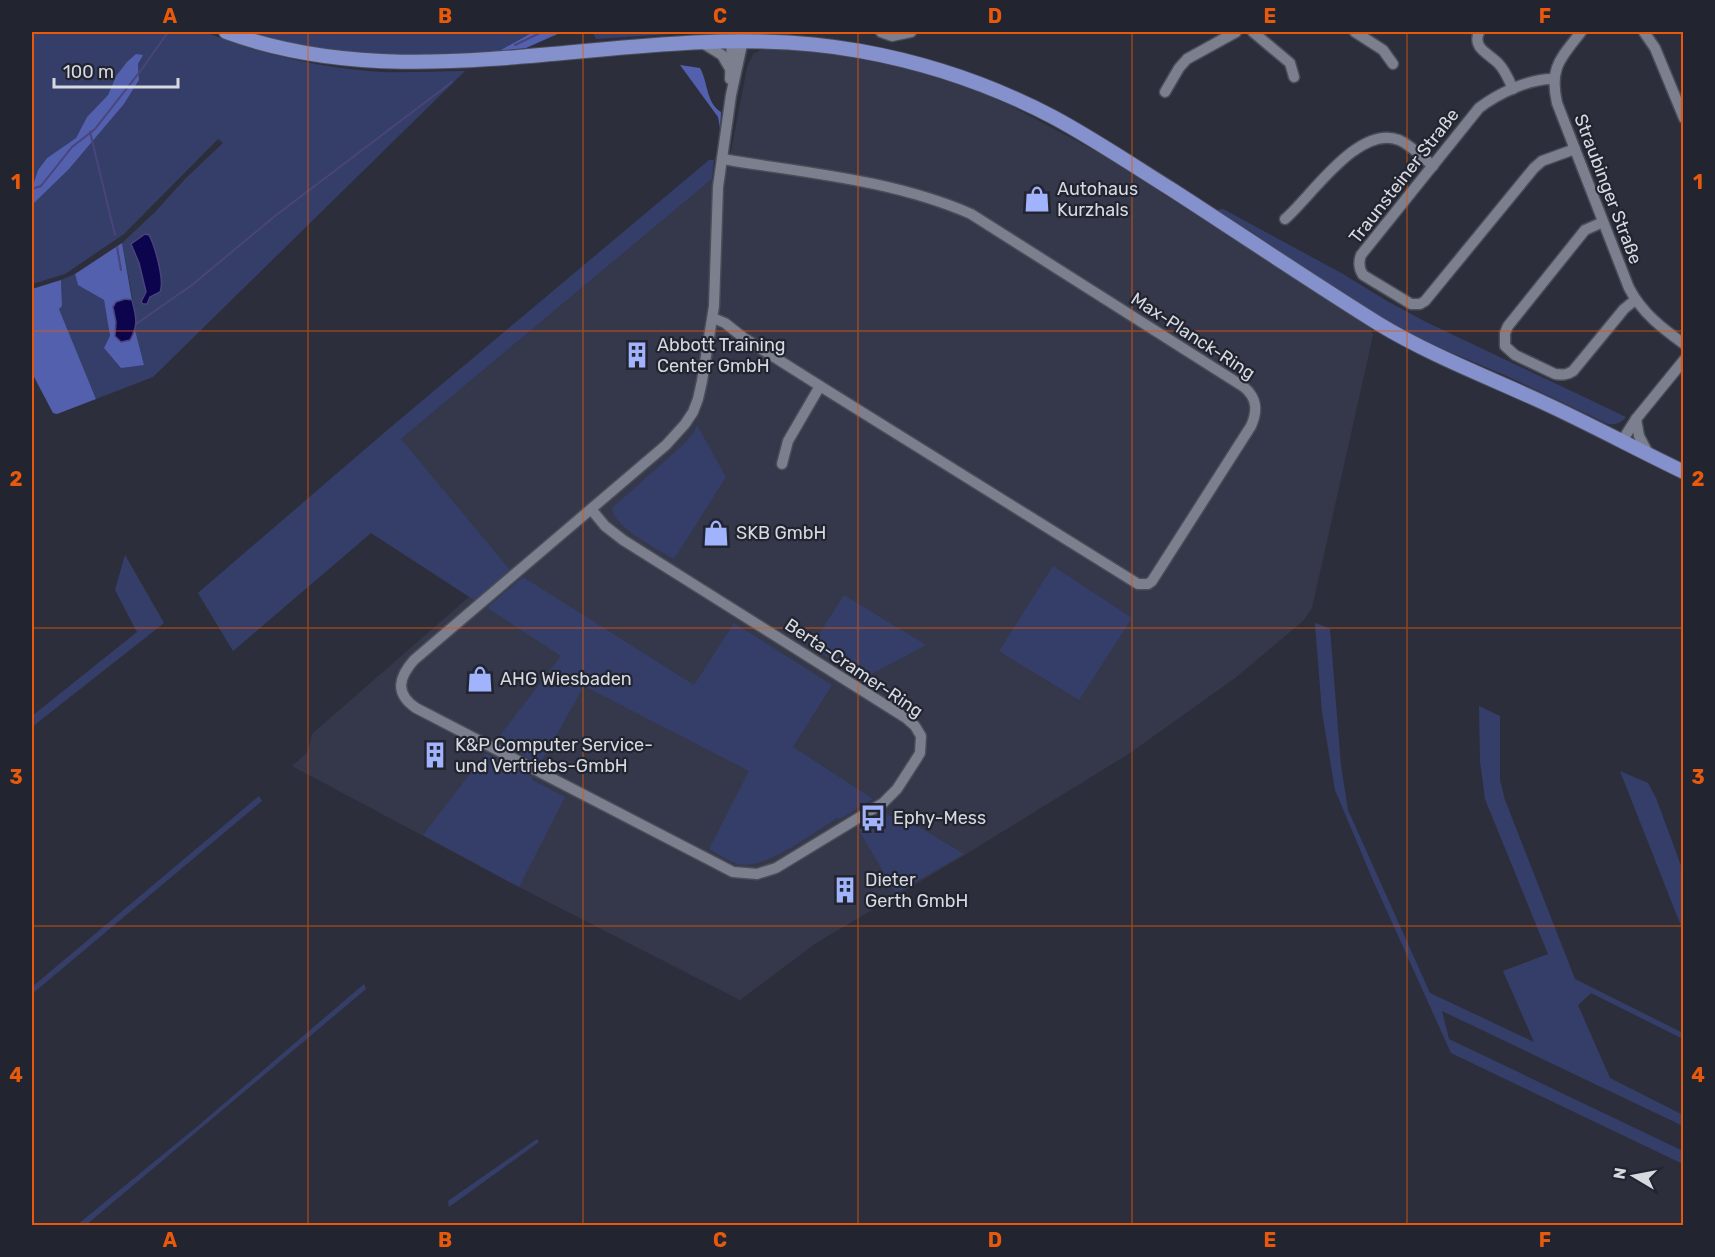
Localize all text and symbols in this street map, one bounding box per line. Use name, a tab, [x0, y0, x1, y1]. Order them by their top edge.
text: A	[163, 4, 178, 28]
text: B	[438, 4, 452, 28]
text: C	[713, 4, 727, 28]
text: D	[988, 4, 1002, 28]
text: E	[1264, 4, 1276, 28]
text: F	[1539, 4, 1551, 28]
scale bar	[54, 51, 178, 89]
text: 100 m	[63, 61, 114, 83]
street label: Traunsteiner Straße	[1344, 104, 1464, 248]
street label: Straubinger Straße	[1569, 111, 1647, 267]
text: 1	[11, 170, 21, 194]
text: 1	[1693, 170, 1703, 194]
place label: Autohaus Kurzhals	[1057, 178, 1138, 221]
shop icon: Autohaus Kurzhals	[1022, 184, 1052, 214]
street label: Max-Planck-Ring	[1127, 288, 1259, 384]
place label: Abbott Training Center GmbH	[657, 334, 786, 377]
building icon: Abbott Training Center GmbH	[622, 340, 652, 370]
text: 2	[10, 467, 23, 491]
text: 2	[1692, 467, 1705, 491]
shop icon: SKB GmbH	[701, 518, 731, 548]
place label: SKB GmbH	[736, 522, 826, 544]
street label: Berta-Cramer-Ring	[781, 614, 927, 722]
shop icon: AHG Wiesbaden	[465, 664, 495, 694]
place label: AHG Wiesbaden	[500, 668, 632, 690]
place label: K&P Computer Service- und Vertriebs-GmbH	[455, 734, 653, 777]
building icon: K&P Computer Service- und Vertriebs-GmbH	[420, 740, 450, 770]
text: 3	[9, 765, 23, 789]
text: 3	[1691, 765, 1705, 789]
bus stop icon: Ephy-Mess	[858, 803, 888, 833]
place label: Ephy-Mess	[893, 807, 986, 829]
place label: Dieter Gerth GmbH	[865, 869, 968, 912]
building icon: Dieter Gerth GmbH	[830, 875, 860, 905]
text: 4	[9, 1063, 23, 1087]
text: 4	[1691, 1063, 1705, 1087]
north arrow	[1604, 1146, 1664, 1206]
text: N	[1609, 1166, 1630, 1181]
text: A	[163, 1228, 178, 1252]
text: B	[438, 1228, 452, 1252]
text: C	[713, 1228, 727, 1252]
text: D	[988, 1228, 1002, 1252]
text: E	[1264, 1228, 1276, 1252]
text: F	[1539, 1228, 1551, 1252]

